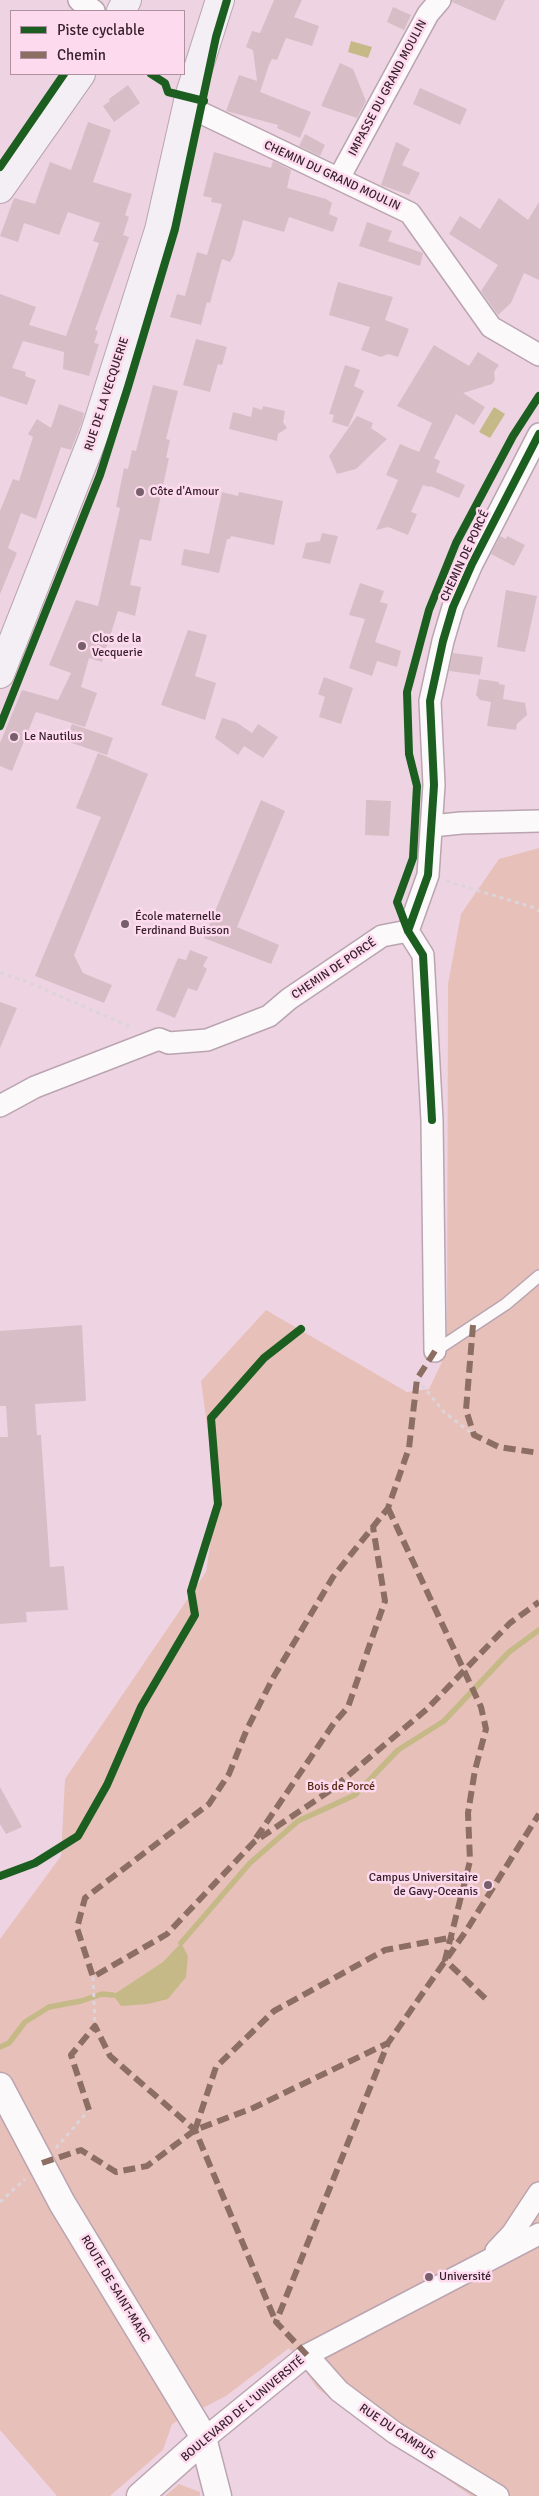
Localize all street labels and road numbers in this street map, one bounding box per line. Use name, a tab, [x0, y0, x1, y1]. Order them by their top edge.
street label: IMPASSE DU GRAND MOULIN	[346, 17, 430, 159]
street label: CHEMIN DU GRAND MOULIN	[262, 138, 402, 214]
street label: RUE DE LA VECQUERIE	[82, 335, 132, 453]
street label: CHEMIN DE PORCÉ	[438, 508, 492, 604]
street label: CHEMIN DE PORCÉ	[289, 935, 379, 1003]
street label: ROUTE DE SAINT-MARC	[77, 2233, 153, 2345]
street label: BOULEVARD DE L'UNIVERSITÉ	[178, 2353, 308, 2465]
street label: RUE DU CAMPUS	[356, 2401, 438, 2463]

